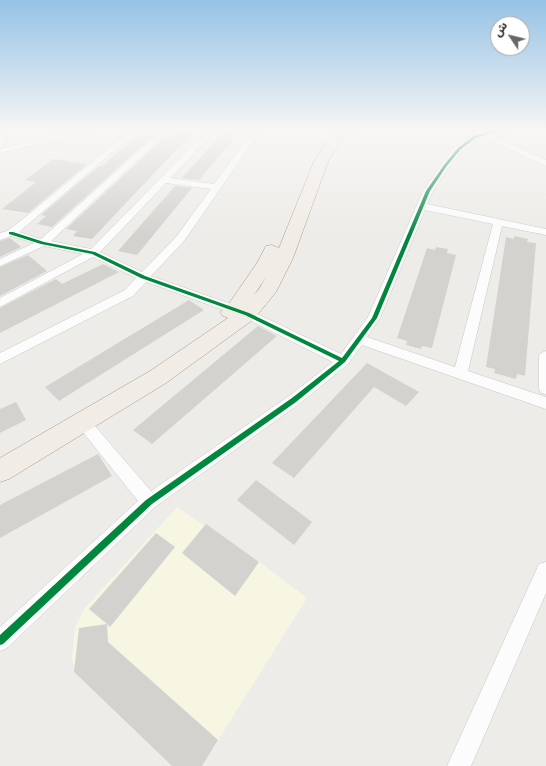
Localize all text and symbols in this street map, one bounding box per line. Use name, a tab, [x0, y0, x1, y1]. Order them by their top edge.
north arrow	[490, 16, 530, 56]
text: ش	[491, 20, 510, 39]

